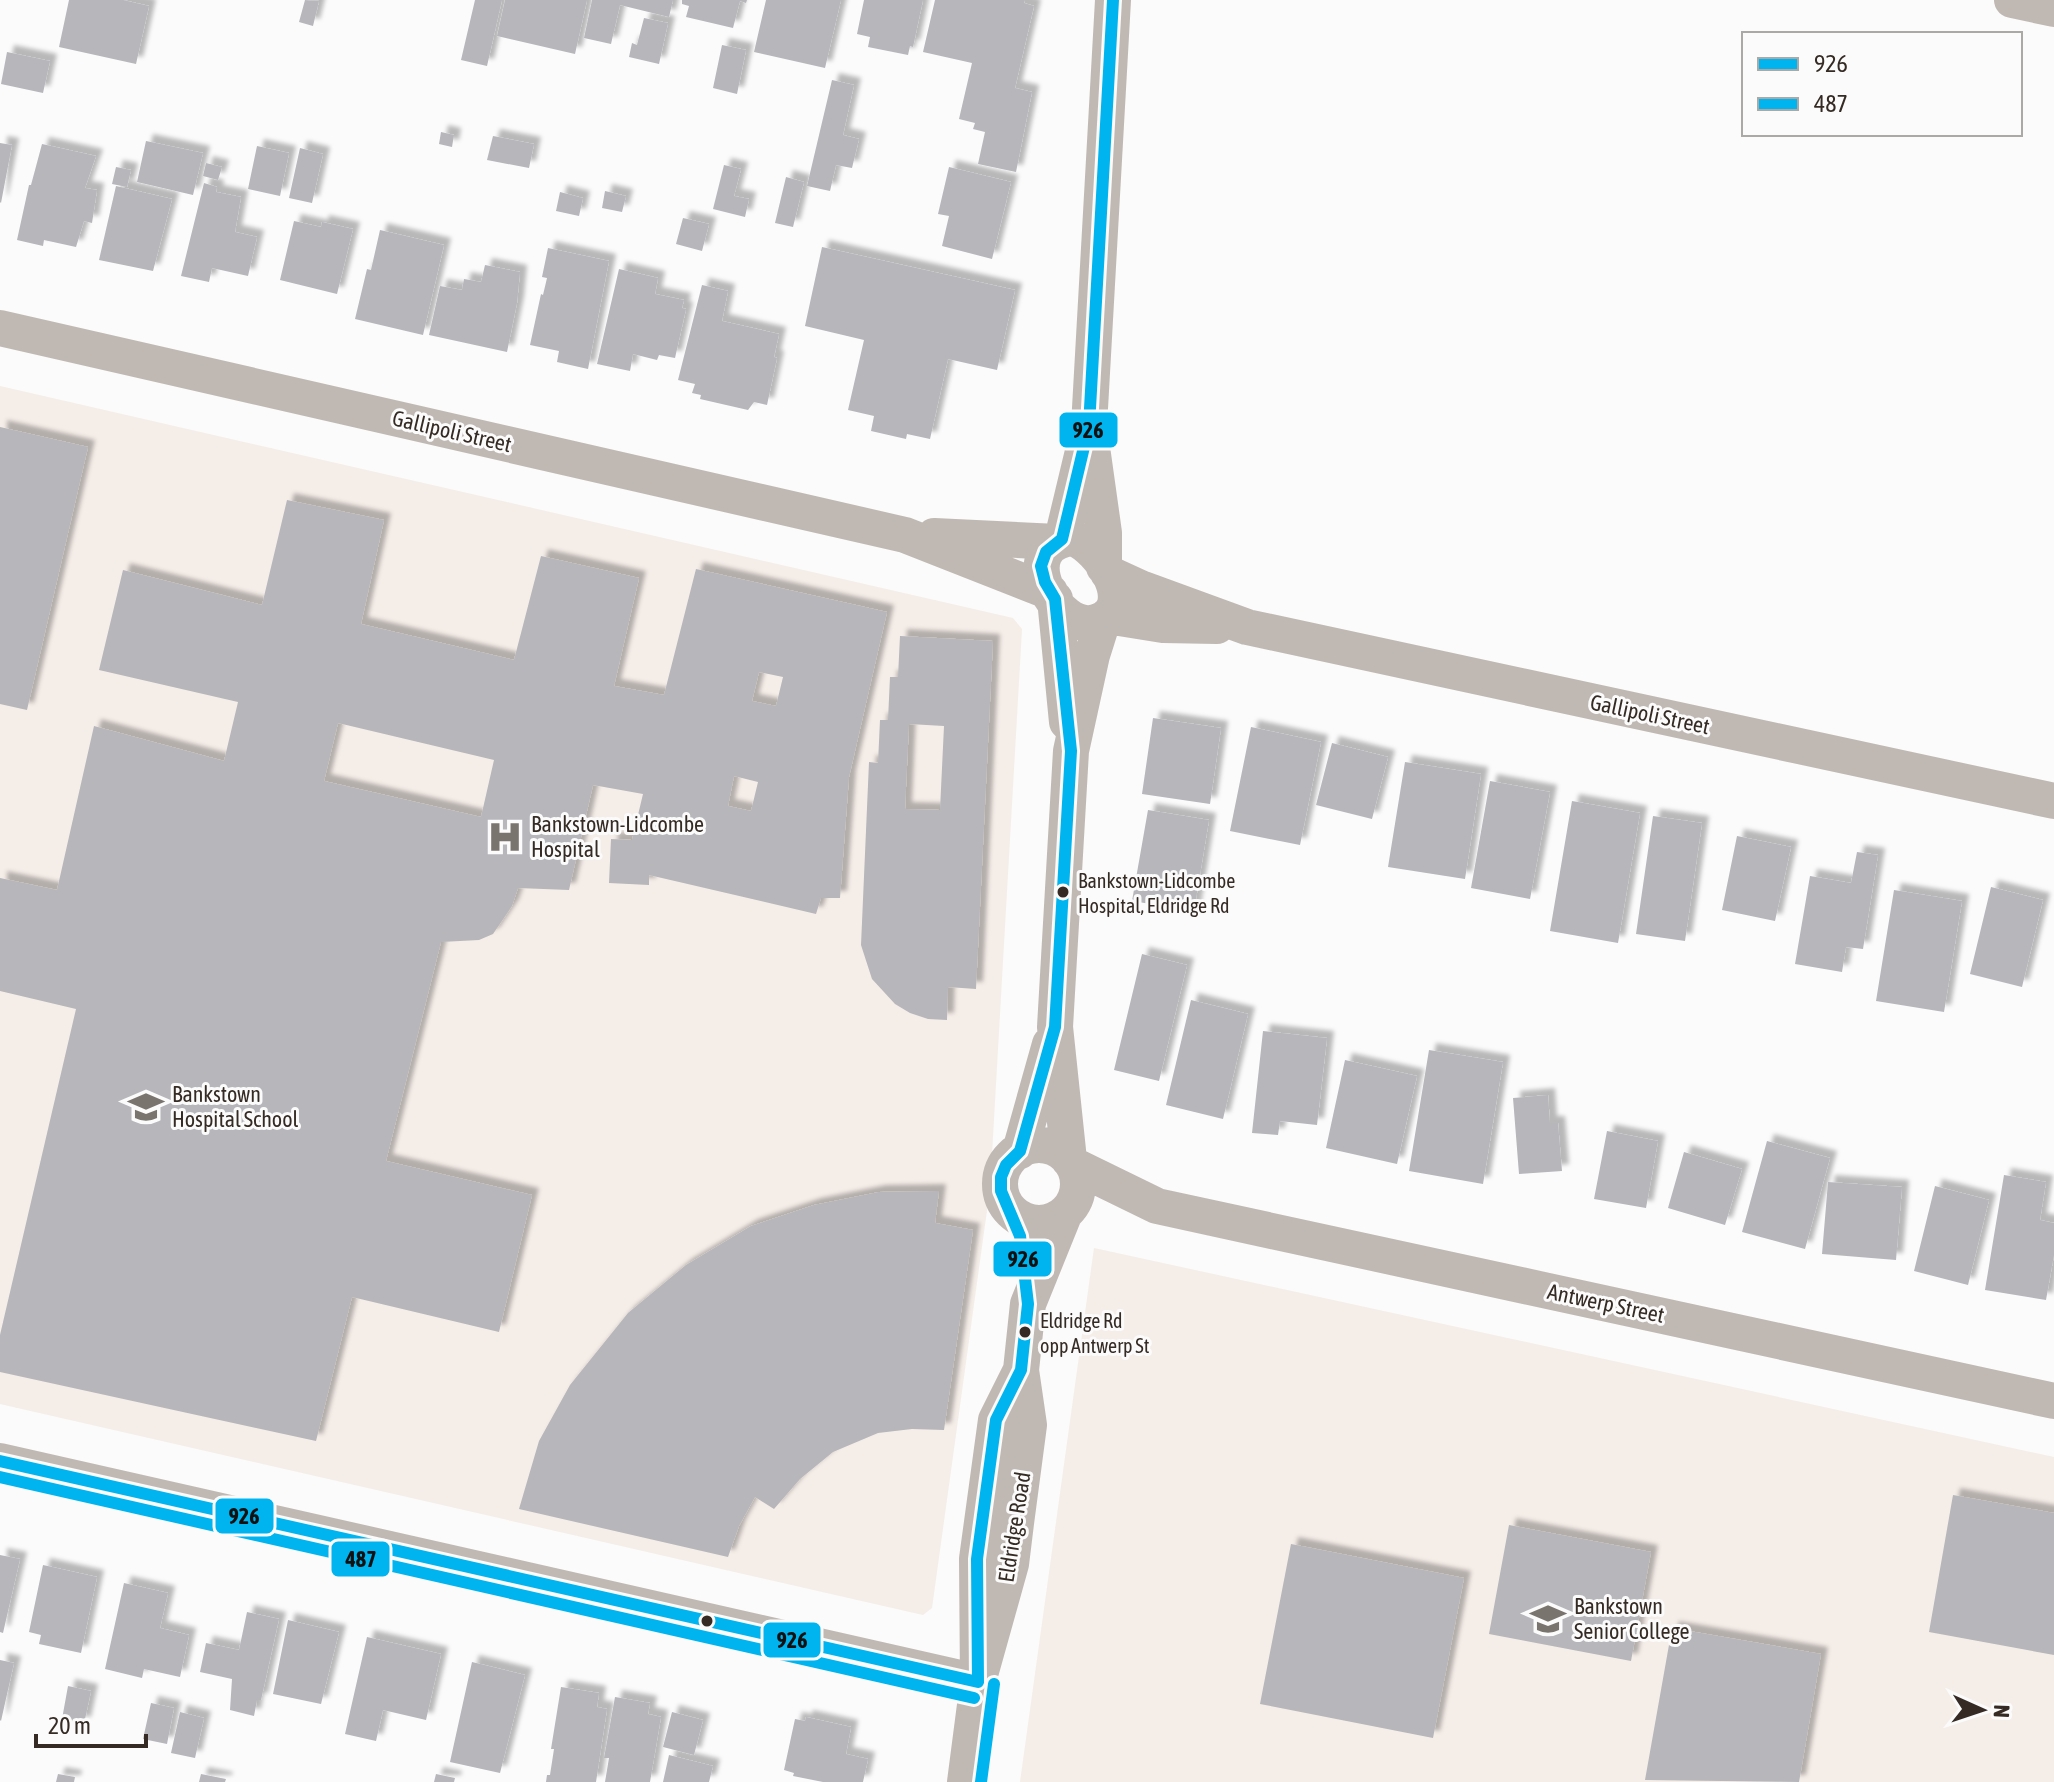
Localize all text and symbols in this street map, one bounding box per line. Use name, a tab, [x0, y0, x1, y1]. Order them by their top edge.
legend	[1742, 32, 2022, 136]
text: 926	[1814, 50, 1848, 77]
text: 487	[1814, 90, 1848, 117]
street label: Gallipoli Street	[390, 405, 514, 457]
line badge: 926	[1058, 411, 1119, 449]
text: 926	[1072, 417, 1104, 443]
street label: Gallipoli Street	[1588, 689, 1712, 739]
place label: Bankstown-Lidcombe Hospital	[531, 811, 704, 862]
hospital icon: Bankstown-Lidcombe Hospital	[486, 818, 524, 856]
place label: Bankstown-Lidcombe Hospital, Eldridge Rd	[1078, 869, 1235, 917]
marker: Bankstown-Lidcombe Hospital, Eldridge Rd	[1055, 884, 1071, 900]
place label: Bankstown Hospital School	[172, 1081, 299, 1132]
school or university icon: Bankstown Hospital School	[127, 1088, 165, 1126]
line badge: 926	[992, 1240, 1053, 1278]
text: 926	[1007, 1246, 1039, 1272]
street label: Antwerp Street	[1545, 1278, 1667, 1328]
place label: Eldridge Rd opp Antwerp St	[1040, 1309, 1150, 1357]
marker: Eldridge Rd opp Antwerp St	[1017, 1324, 1033, 1340]
street label: Eldridge Road	[992, 1470, 1036, 1584]
line badge: 926	[214, 1497, 275, 1535]
text: 926	[228, 1503, 260, 1529]
line badge: 487	[330, 1540, 391, 1578]
text: 487	[344, 1546, 377, 1572]
place label: Bankstown Senior College	[1574, 1593, 1689, 1644]
school or university icon: Bankstown Senior College	[1529, 1600, 1567, 1638]
unlabelled marker	[699, 1613, 715, 1629]
line badge: 926	[762, 1621, 822, 1659]
text: 926	[776, 1627, 808, 1653]
north arrow	[1942, 1670, 2022, 1750]
scale bar	[36, 1698, 146, 1748]
text: N	[1989, 1704, 2015, 1718]
text: 20 m	[48, 1712, 91, 1739]

